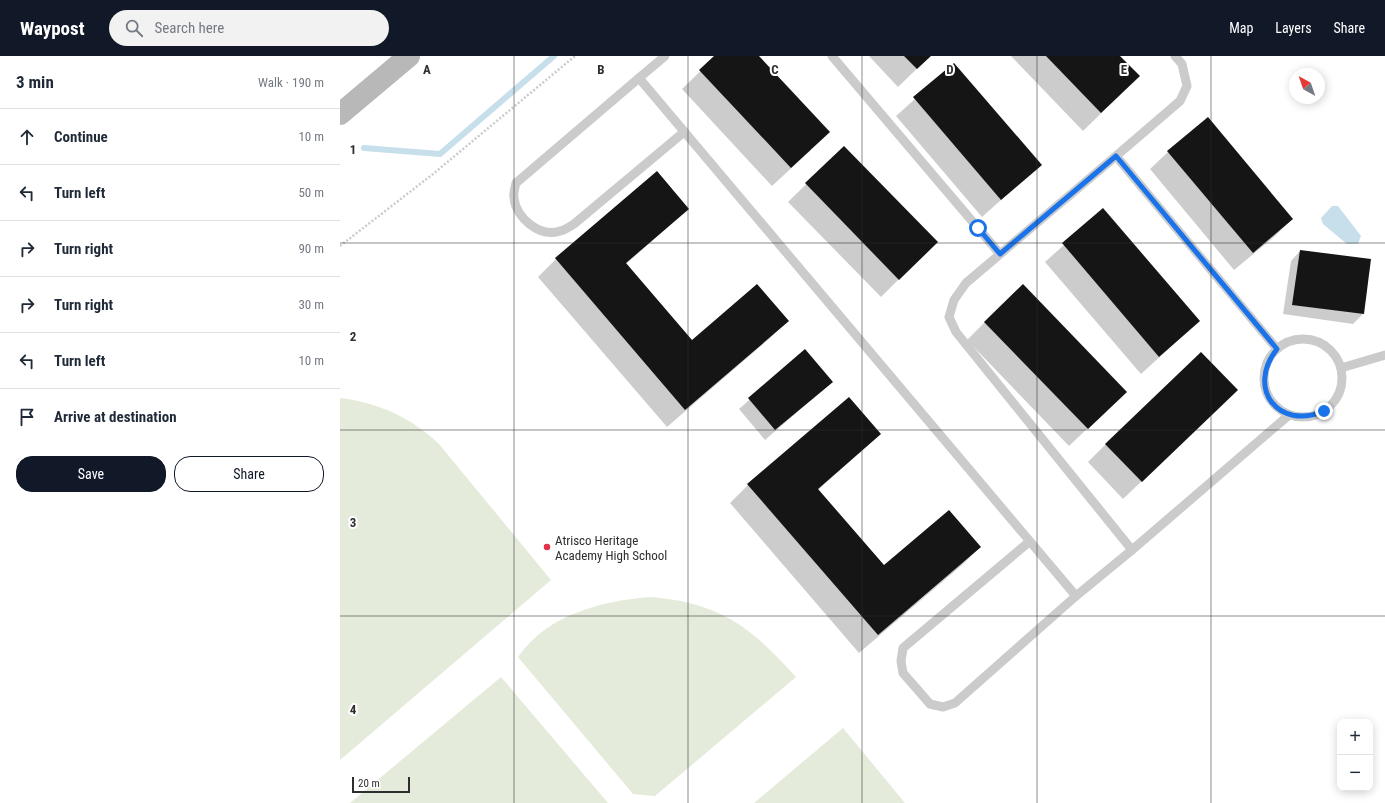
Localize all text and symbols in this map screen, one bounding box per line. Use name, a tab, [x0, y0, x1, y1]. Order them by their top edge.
search box	[109, 10, 389, 46]
text: Waypost	[20, 17, 85, 40]
icon: search	[123, 17, 145, 39]
text: Search here	[155, 19, 224, 37]
text: Map	[1229, 20, 1253, 36]
text: Layers	[1275, 20, 1312, 36]
text: Share	[1334, 20, 1365, 36]
text: A	[423, 62, 431, 77]
text: B	[597, 62, 605, 77]
text: C	[771, 62, 779, 77]
text: D	[946, 62, 954, 77]
text: E	[1121, 62, 1128, 77]
north arrow	[1289, 68, 1325, 104]
text: 3 min	[16, 72, 54, 92]
text: Walk · 190 m	[258, 75, 324, 90]
icon: ahead	[16, 126, 38, 148]
text: Continue	[54, 128, 108, 146]
text: 10 m	[298, 129, 324, 144]
text: 1	[350, 142, 356, 157]
icon: left	[16, 182, 38, 204]
text: Turn left	[54, 184, 105, 202]
text: 50 m	[298, 185, 324, 200]
route start	[969, 219, 987, 237]
icon: right	[16, 238, 38, 260]
text: Turn right	[54, 240, 113, 258]
text: 90 m	[298, 241, 324, 256]
icon: right	[16, 294, 38, 316]
text: Turn right	[54, 296, 113, 314]
text: 30 m	[298, 297, 324, 312]
text: 2	[350, 329, 357, 344]
icon: left	[16, 350, 38, 372]
text: Turn left	[54, 352, 105, 370]
text: 10 m	[298, 353, 324, 368]
route end	[1315, 402, 1333, 420]
icon: arrive	[16, 406, 38, 428]
text: Arrive at destination	[54, 408, 177, 426]
button: Save	[16, 456, 166, 492]
button: Share	[174, 456, 324, 492]
text: 3	[350, 515, 356, 530]
place label: Atrisco Heritage Academy High School	[555, 533, 667, 563]
marker: Atrisco Heritage Academy High School	[542, 542, 552, 552]
text: 4	[350, 702, 357, 717]
map controls	[1337, 719, 1373, 791]
button: +	[1337, 719, 1373, 755]
button: −	[1337, 755, 1373, 791]
scale bar	[352, 775, 410, 794]
text: 20 m	[358, 777, 380, 790]

